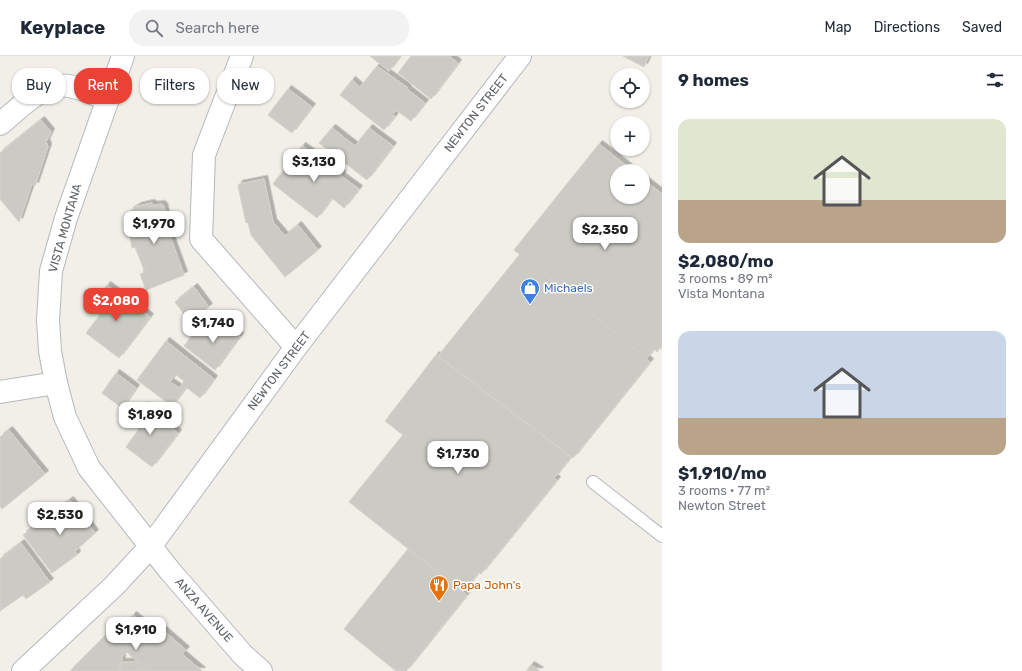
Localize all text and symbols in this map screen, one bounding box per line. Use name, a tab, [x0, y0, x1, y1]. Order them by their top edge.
search box	[129, 10, 409, 46]
text: Keyplace	[20, 16, 105, 39]
icon: search	[143, 17, 165, 39]
text: Search here	[175, 19, 260, 37]
text: Map	[825, 19, 852, 36]
text: Directions	[874, 19, 940, 36]
text: Saved	[962, 19, 1002, 36]
chip: Buy	[12, 68, 66, 104]
chip: Rent	[74, 68, 132, 104]
chip: Filters	[140, 68, 209, 104]
chip: New	[217, 68, 274, 104]
map controls	[610, 68, 650, 204]
button: locate	[610, 68, 650, 108]
icon: filters	[984, 69, 1006, 91]
text: 9 homes	[678, 70, 749, 90]
street label: NEWTON STREET	[441, 71, 511, 155]
button: +	[610, 116, 650, 156]
icon: home	[806, 145, 878, 217]
pin: $3,130	[281, 149, 347, 183]
text: $3,130	[292, 154, 336, 169]
button: −	[610, 164, 650, 204]
street label: VISTA MONTANA	[46, 182, 84, 274]
pin: $1,970	[121, 211, 187, 245]
text: $1,970	[133, 216, 175, 231]
pin: $2,350	[572, 217, 638, 251]
text: $2,350	[582, 222, 628, 237]
text: $2,080/mo	[678, 251, 774, 271]
text: 3 rooms · 89 m²	[678, 271, 773, 286]
shop icon: Michaels	[519, 277, 541, 305]
place label: Michaels	[544, 281, 593, 295]
text: Vista Montana	[678, 286, 765, 301]
pin: $2,080	[83, 288, 149, 322]
text: $2,080	[92, 293, 140, 308]
pin: $1,740	[180, 310, 246, 344]
text: $1,740	[191, 315, 235, 330]
street label: NEWTON STREET	[245, 329, 313, 413]
icon: home	[806, 357, 878, 429]
pin: $1,890	[117, 402, 183, 436]
text: $1,890	[128, 407, 172, 422]
pin: $1,730	[425, 441, 491, 475]
text: $1,730	[436, 446, 480, 461]
text: $1,910/mo	[678, 463, 767, 483]
text: 3 rooms · 77 m²	[678, 483, 770, 498]
text: Newton Street	[678, 498, 766, 513]
pin: $2,530	[27, 502, 93, 536]
text: $2,530	[37, 507, 83, 522]
restaurant icon: Papa John's	[428, 574, 450, 602]
street label: ANZA AVENUE	[172, 575, 236, 645]
place label: Papa John's	[453, 578, 521, 592]
pin: $1,910	[103, 617, 169, 651]
text: $1,910	[115, 622, 157, 637]

